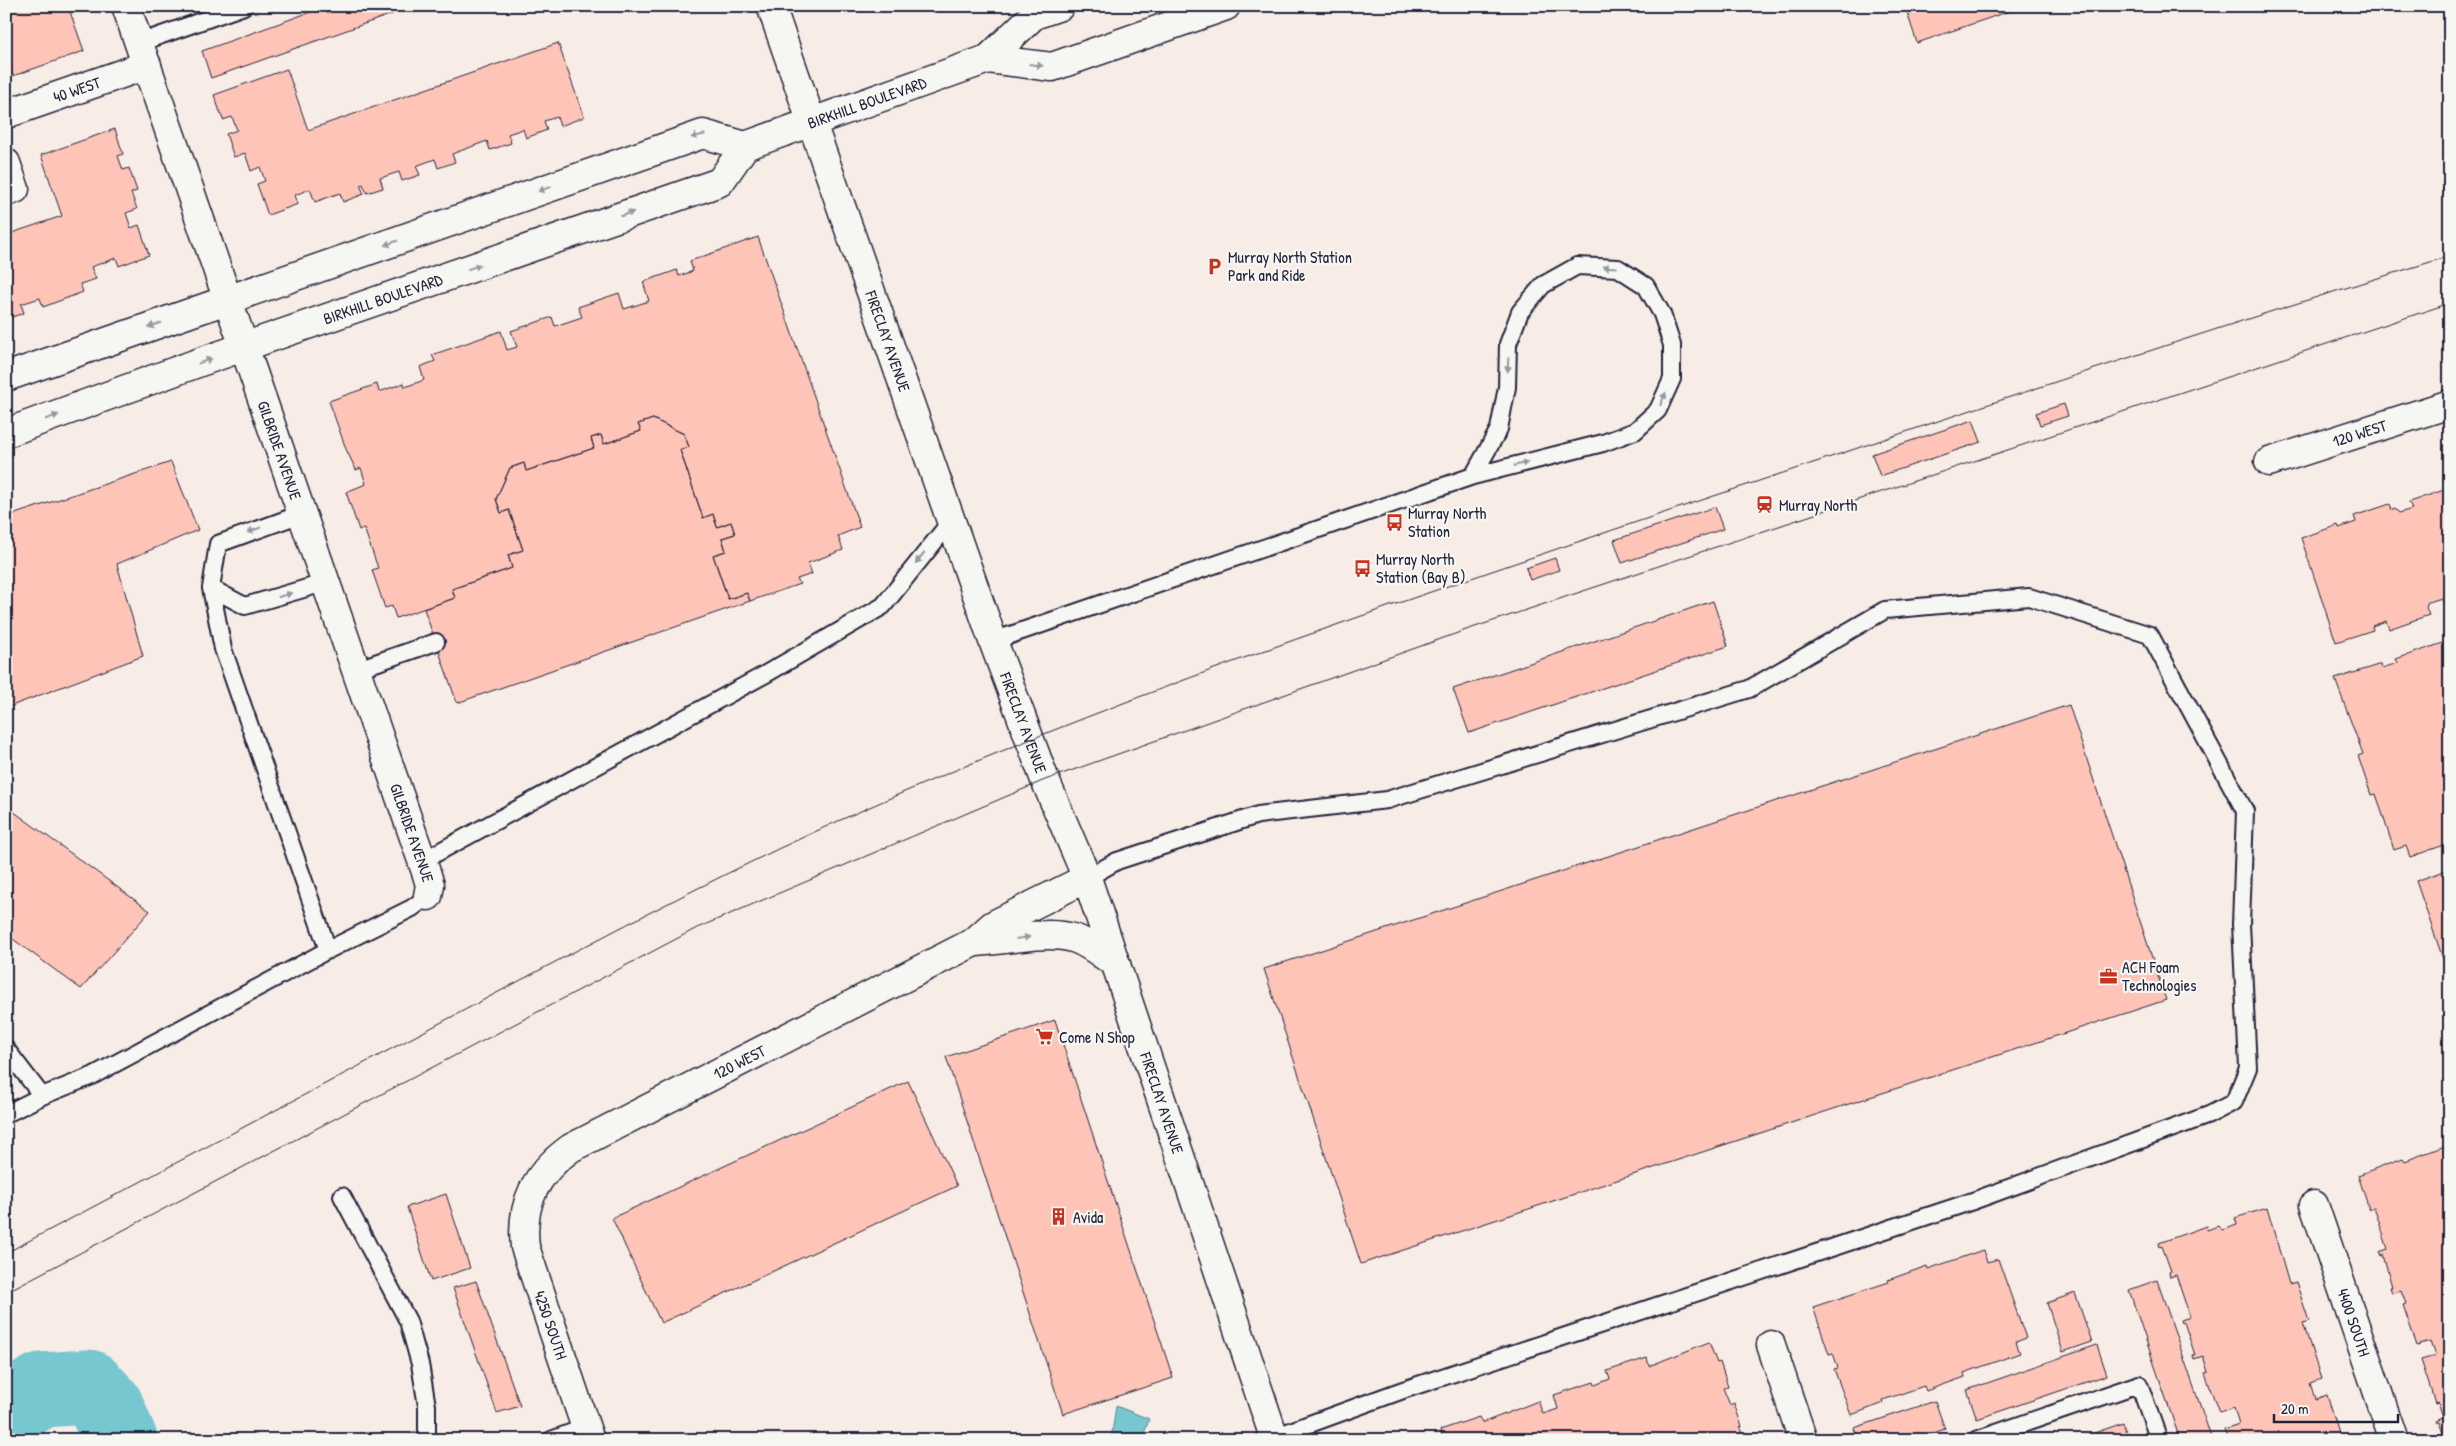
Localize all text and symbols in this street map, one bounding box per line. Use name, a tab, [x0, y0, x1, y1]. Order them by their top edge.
one-way arrow	[1029, 61, 1045, 69]
street label: 40 WEST	[50, 71, 104, 108]
street label: BIRKHILL BOULEVARD	[804, 71, 930, 134]
one-way arrow	[690, 133, 706, 141]
one-way arrow	[537, 186, 552, 193]
one-way arrow	[620, 210, 635, 217]
one-way arrow	[383, 239, 398, 247]
place label: Murray North Station Park and Ride	[1228, 246, 1352, 286]
parking icon: Murray North Station Park and Ride	[1204, 256, 1224, 276]
one-way arrow	[466, 263, 481, 270]
one-way arrow	[1601, 263, 1617, 271]
street label: BIRKHILL BOULEVARD	[320, 268, 446, 330]
street label: FIRECLAY AVENUE	[860, 287, 916, 395]
one-way arrow	[147, 321, 162, 329]
one-way arrow	[197, 357, 212, 364]
one-way arrow	[1503, 358, 1511, 374]
one-way arrow	[1659, 392, 1667, 406]
street label: GILBRIDE AVENUE	[253, 398, 307, 502]
one-way arrow	[45, 413, 60, 421]
street label: 120 WEST	[2329, 414, 2390, 452]
one-way arrow	[1513, 460, 1528, 468]
place label: Murray North	[1779, 494, 1858, 516]
station icon: Murray North	[1755, 495, 1775, 515]
place label: Murray North Station	[1408, 502, 1487, 542]
bus stop icon: Murray North Station	[1384, 512, 1404, 532]
one-way arrow	[247, 527, 262, 534]
place label: Murray North Station (Bay B)	[1376, 548, 1466, 588]
one-way arrow	[914, 551, 925, 564]
bus stop icon: Murray North Station (Bay B)	[1352, 558, 1372, 578]
one-way arrow	[277, 590, 292, 598]
street label: FIRECLAY AVENUE	[994, 668, 1052, 776]
street label: GILBRIDE AVENUE	[385, 780, 440, 885]
one-way arrow	[1015, 934, 1031, 942]
place label: ACH Foam Technologies	[2122, 956, 2196, 996]
office icon: ACH Foam Technologies	[2098, 966, 2118, 986]
place label: Come N Shop	[1059, 1026, 1135, 1048]
supermarket icon: Come N Shop	[1035, 1027, 1055, 1047]
street label: 120 WEST	[709, 1039, 770, 1085]
street label: FIRECLAY AVENUE	[1135, 1048, 1189, 1157]
place label: Avida	[1073, 1206, 1103, 1228]
building icon: Avida	[1049, 1207, 1069, 1227]
street label: 4400 SOUTH	[2332, 1286, 2376, 1359]
street label: 4250 SOUTH	[529, 1288, 573, 1362]
scale bar	[2274, 1391, 2397, 1423]
text: 20 m	[2281, 1398, 2308, 1419]

